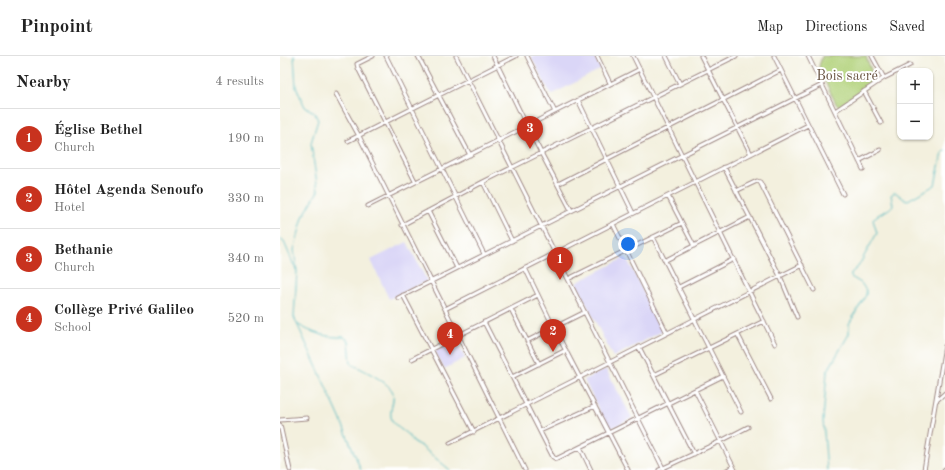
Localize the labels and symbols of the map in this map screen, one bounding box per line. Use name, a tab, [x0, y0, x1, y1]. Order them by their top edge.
park label: Bois sacré	[816, 69, 878, 83]
pin: 3	[517, 116, 543, 149]
your location	[618, 234, 638, 254]
pin: 1	[547, 247, 573, 280]
pin: 2	[540, 319, 566, 352]
pin: 4	[437, 322, 463, 355]

